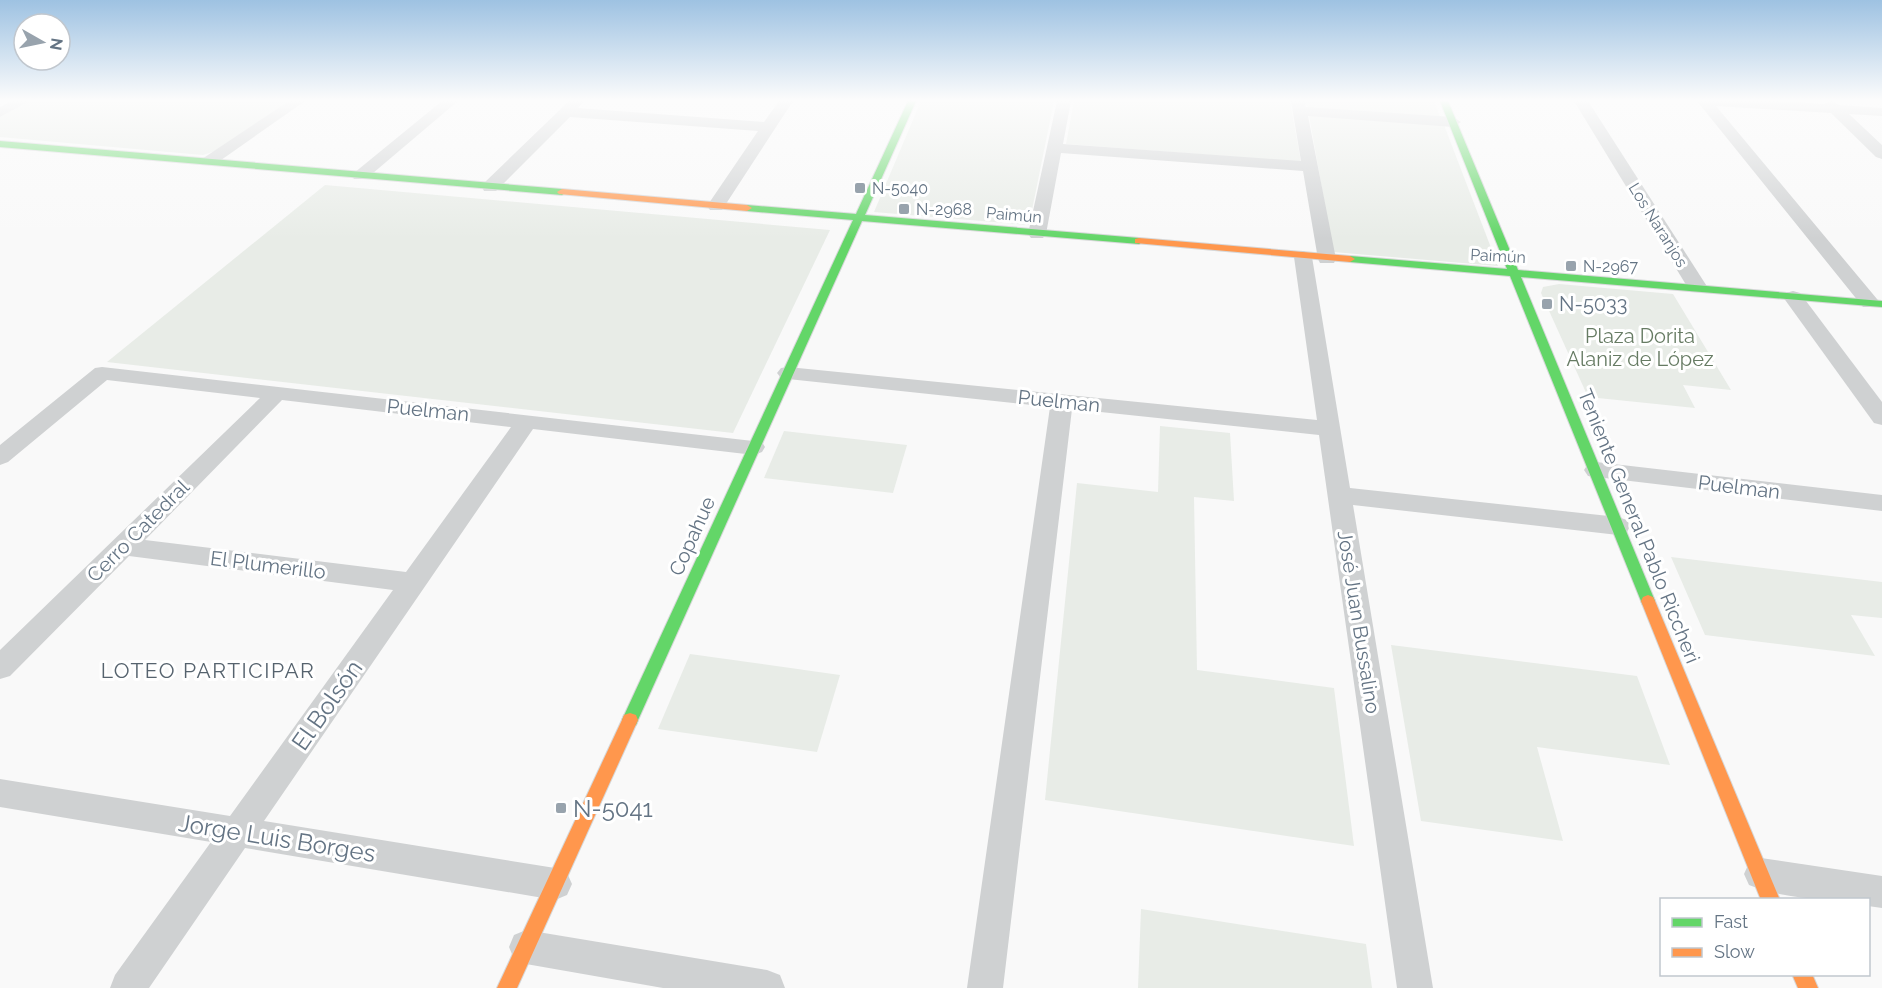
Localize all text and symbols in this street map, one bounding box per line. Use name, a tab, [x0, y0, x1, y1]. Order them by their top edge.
north arrow	[12, 12, 72, 72]
text: N	[46, 37, 67, 52]
place label: N-5040	[872, 179, 928, 198]
street label: Los Naranjos	[1625, 179, 1692, 271]
marker: N-5040	[853, 181, 867, 195]
place label: N-2968	[916, 200, 972, 219]
marker: N-2968	[897, 202, 911, 216]
street label: Paimún	[985, 203, 1043, 227]
street label: Paimún	[1470, 245, 1526, 267]
place label: N-2967	[1583, 257, 1638, 276]
marker: N-2967	[1564, 259, 1578, 273]
place label: N-5033	[1559, 292, 1627, 316]
marker: N-5033	[1540, 297, 1554, 311]
park label: Plaza Dorita Alaniz de López	[1566, 324, 1714, 371]
street label: Puelman	[1017, 385, 1101, 417]
street label: Teniente General Pablo Riccheri	[1573, 385, 1705, 667]
street label: Puelman	[386, 394, 470, 426]
street label: Puelman	[1697, 470, 1781, 504]
street label: Cerro Catedral	[82, 474, 195, 587]
street label: Copahue	[664, 492, 720, 579]
street label: José Juan Bussalino	[1333, 529, 1385, 715]
street label: El Plumerillo	[209, 546, 327, 584]
street label: El Bolsón	[286, 654, 368, 756]
district label: LOTEO PARTICIPAR	[101, 658, 315, 683]
place label: N-5041	[573, 794, 653, 823]
marker: N-5041	[554, 801, 568, 815]
street label: Jorge Luis Borges	[177, 808, 377, 868]
legend	[1660, 898, 1870, 976]
text: Fast	[1714, 911, 1748, 932]
text: Slow	[1714, 941, 1755, 962]

